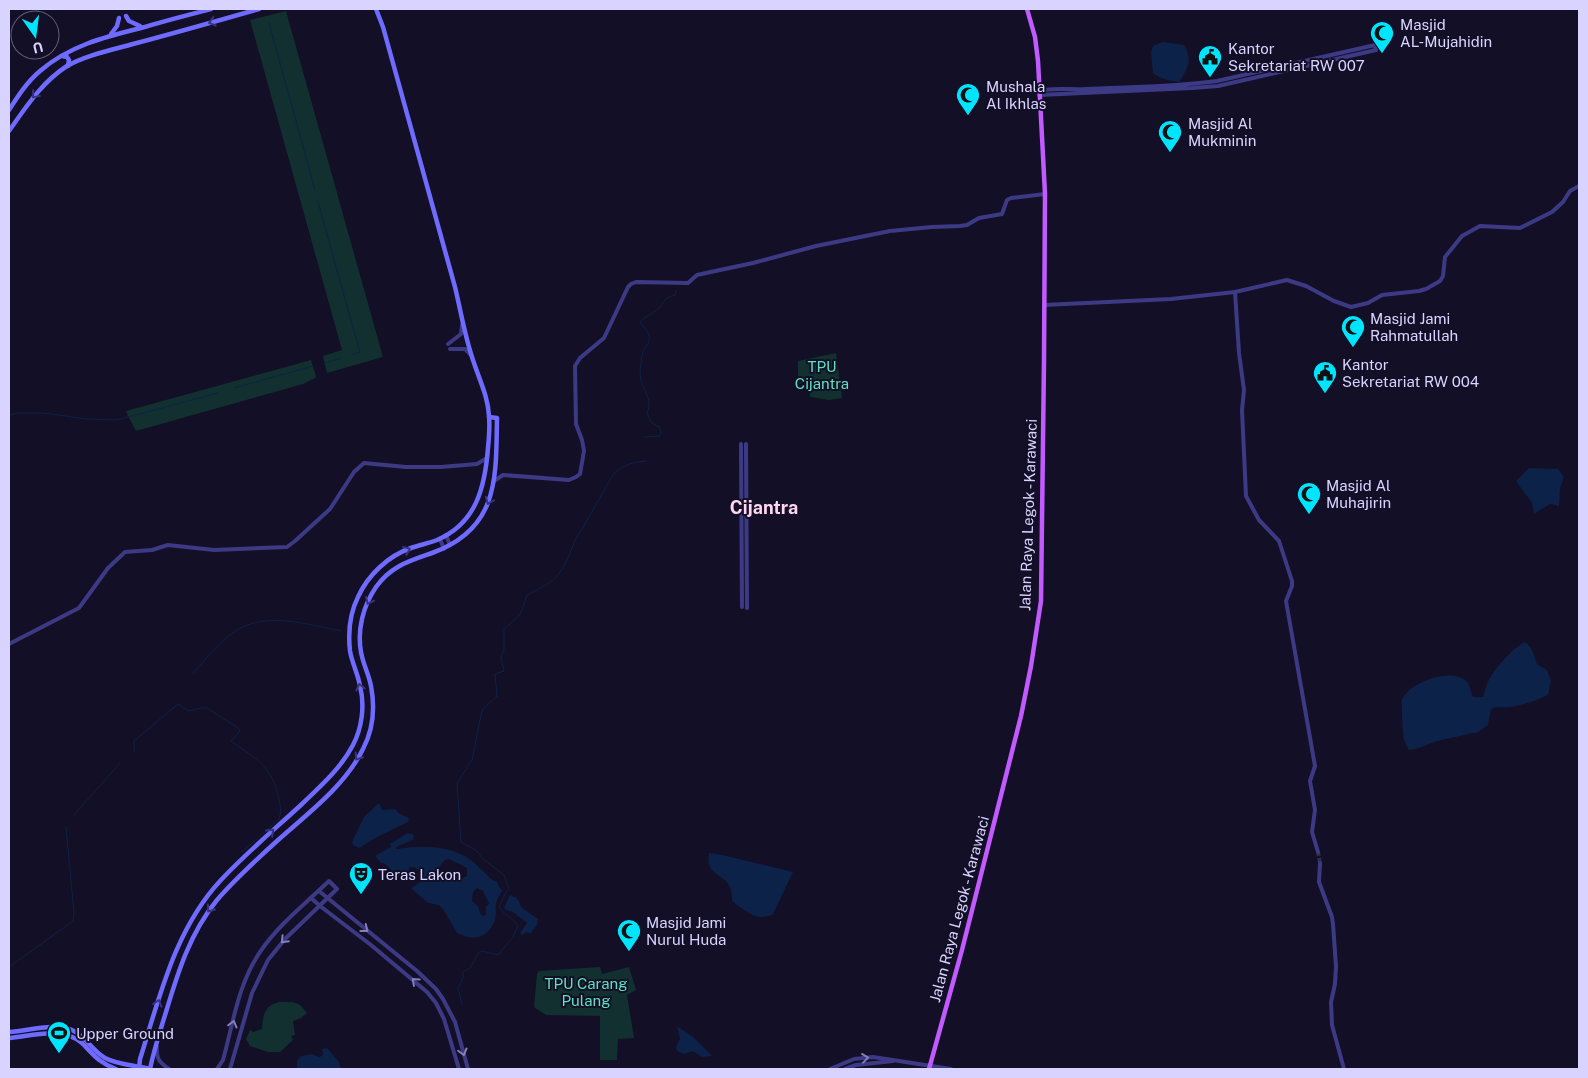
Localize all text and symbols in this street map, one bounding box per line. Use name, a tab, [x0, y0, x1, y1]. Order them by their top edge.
north arrow	[10, 10, 60, 60]
one-way arrow	[208, 16, 216, 27]
place label: Masjid AL-Mujahidin	[1400, 16, 1492, 50]
mosque icon: Masjid AL-Mujahidin	[1369, 20, 1395, 54]
text: U	[31, 39, 45, 57]
place label: Kantor Sekretariat RW 007	[1228, 40, 1365, 74]
public building icon: Kantor Sekretariat RW 007	[1197, 44, 1223, 78]
place label: Mushala Al Ikhlas	[986, 78, 1046, 112]
mosque icon: Mushala Al Ikhlas	[955, 82, 981, 116]
one-way arrow	[32, 90, 41, 99]
place label: Masjid Al Mukminin	[1188, 115, 1256, 149]
mosque icon: Masjid Al Mukminin	[1157, 119, 1183, 153]
place label: Masjid Jami Rahmatullah	[1370, 310, 1458, 344]
mosque icon: Masjid Jami Rahmatullah	[1340, 314, 1366, 348]
place label: Kantor Sekretariat RW 004	[1342, 356, 1479, 390]
park label: TPU Cijantra	[795, 358, 849, 392]
public building icon: Kantor Sekretariat RW 004	[1312, 360, 1338, 394]
street label: Jalan Raya Legok - Karawaci	[1016, 419, 1040, 611]
place label: Masjid Al Muhajirin	[1326, 477, 1391, 511]
mosque icon: Masjid Al Muhajirin	[1296, 481, 1322, 515]
one-way arrow	[485, 496, 495, 505]
district label: Cijantra	[730, 497, 798, 518]
one-way arrow	[402, 546, 411, 556]
one-way arrow	[365, 595, 375, 604]
one-way arrow	[355, 682, 366, 691]
one-way arrow	[355, 751, 364, 760]
street label: Jalan Raya Legok - Karawaci	[926, 814, 992, 1004]
one-way arrow	[265, 829, 274, 838]
theatre icon: Teras Lakon	[348, 861, 374, 895]
place label: Teras Lakon	[378, 866, 461, 883]
one-way arrow	[207, 904, 216, 913]
place label: Masjid Jami Nurul Huda	[646, 914, 726, 948]
mosque icon: Masjid Jami Nurul Huda	[616, 918, 642, 952]
one-way arrow	[359, 923, 368, 931]
one-way arrow	[281, 934, 290, 943]
park label: TPU Carang Pulang	[544, 975, 628, 1009]
one-way arrow	[411, 977, 420, 986]
one-way arrow	[152, 999, 162, 1007]
sports icon: Upper Ground	[46, 1020, 72, 1054]
one-way arrow	[227, 1020, 237, 1028]
place label: Upper Ground	[76, 1025, 174, 1042]
one-way arrow	[457, 1047, 468, 1056]
one-way arrow	[861, 1053, 869, 1064]

